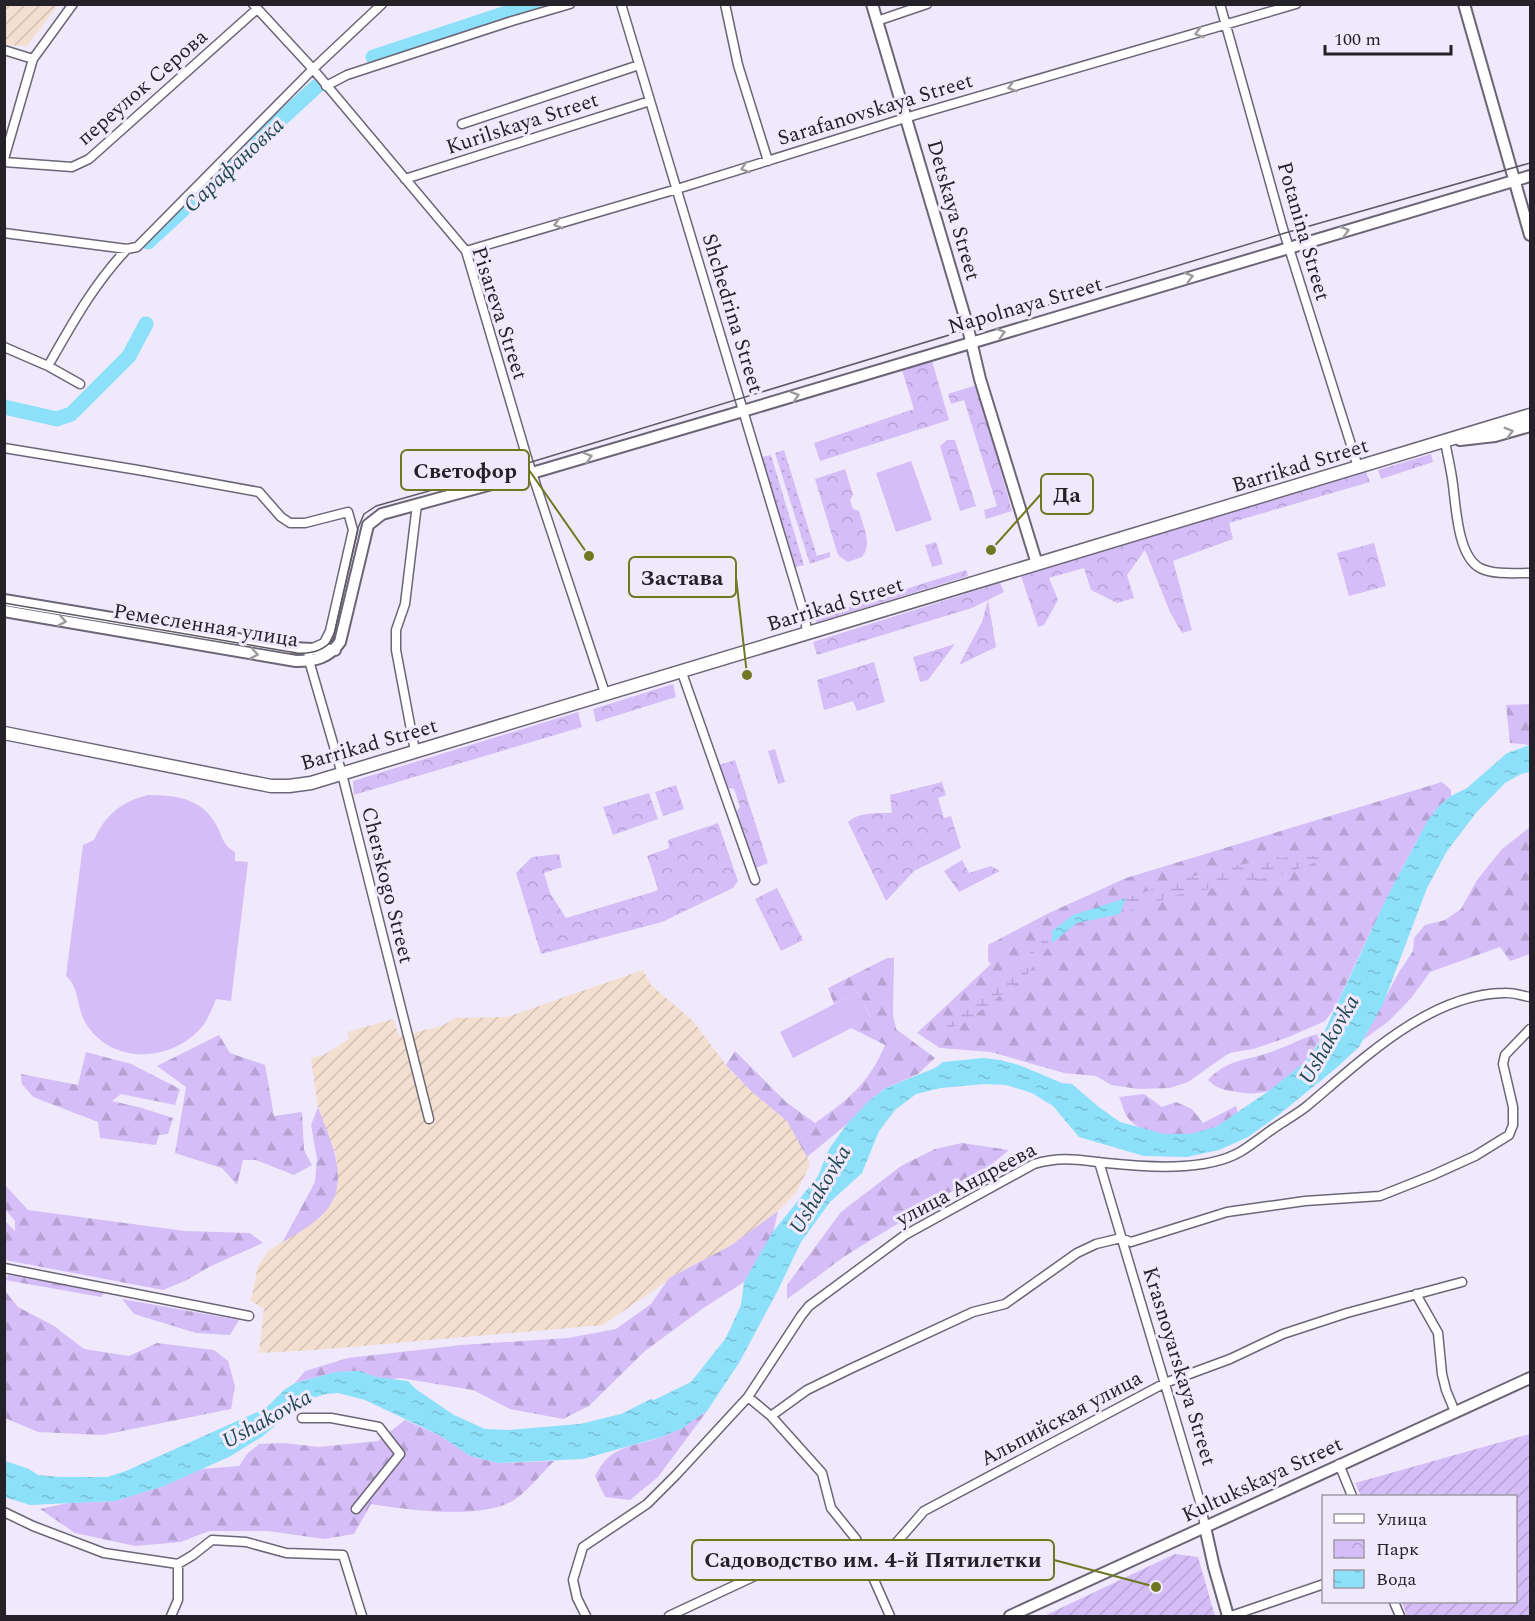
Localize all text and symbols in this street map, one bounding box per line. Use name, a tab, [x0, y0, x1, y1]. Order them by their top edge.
scale bar	[1325, 18, 1451, 56]
street label: переулок Серова	[70, 21, 216, 154]
one-way arrow	[1194, 26, 1205, 38]
text: 100 m	[1334, 26, 1381, 53]
street label: Sarafanovskaya Street	[774, 65, 977, 155]
one-way arrow	[1007, 80, 1018, 92]
street label: Kurilskaya Street	[442, 84, 603, 164]
water label: Сарафановка	[176, 109, 292, 221]
street label: Detskaya Street	[918, 136, 988, 284]
street label: Potanina Street	[1268, 158, 1338, 305]
one-way arrow	[740, 161, 751, 173]
one-way arrow	[553, 217, 564, 229]
one-way arrow	[1340, 226, 1350, 238]
street label: Shchedrina Street	[693, 230, 771, 397]
street label: Pisareva Street	[462, 242, 536, 384]
street label: Napolnaya Street	[944, 269, 1106, 343]
one-way arrow	[1183, 272, 1193, 284]
one-way arrow	[996, 327, 1006, 340]
one-way arrow	[789, 391, 800, 403]
one-way arrow	[1503, 427, 1514, 439]
street label: Barrikad Street	[1228, 430, 1372, 502]
callout: Светофор	[401, 450, 529, 490]
one-way arrow	[582, 452, 593, 464]
text: Светофор	[413, 455, 517, 488]
callout: Да	[1041, 474, 1093, 514]
text: Да	[1053, 479, 1081, 512]
callout: Застава	[629, 557, 736, 597]
text: Застава	[641, 562, 724, 595]
street label: Barrikad Street	[763, 569, 907, 641]
street label: Ремесленная улица	[111, 596, 302, 657]
one-way arrow	[57, 614, 67, 627]
one-way arrow	[249, 647, 259, 660]
street label: Barrikad Street	[297, 710, 442, 780]
street label: Cherskogo Street	[352, 803, 422, 967]
water label: Ushakovka	[1290, 989, 1368, 1091]
street label: улица Андреева	[890, 1134, 1043, 1236]
water label: Ushakovka	[781, 1139, 860, 1241]
street label: Krasnoyarskaya Street	[1134, 1263, 1225, 1470]
street label: Альпийская улица	[975, 1362, 1149, 1475]
water label: Ushakovka	[216, 1381, 318, 1458]
street label: Kultukskaya Street	[1177, 1429, 1348, 1531]
legend	[1322, 1495, 1517, 1603]
text: Улица	[1376, 1506, 1427, 1533]
text: Парк	[1376, 1536, 1419, 1563]
callout: Садоводство им. 4-й Пятилетки	[692, 1540, 1054, 1580]
text: Садоводство им. 4-й Пятилетки	[704, 1544, 1042, 1577]
text: Вода	[1376, 1566, 1416, 1593]

